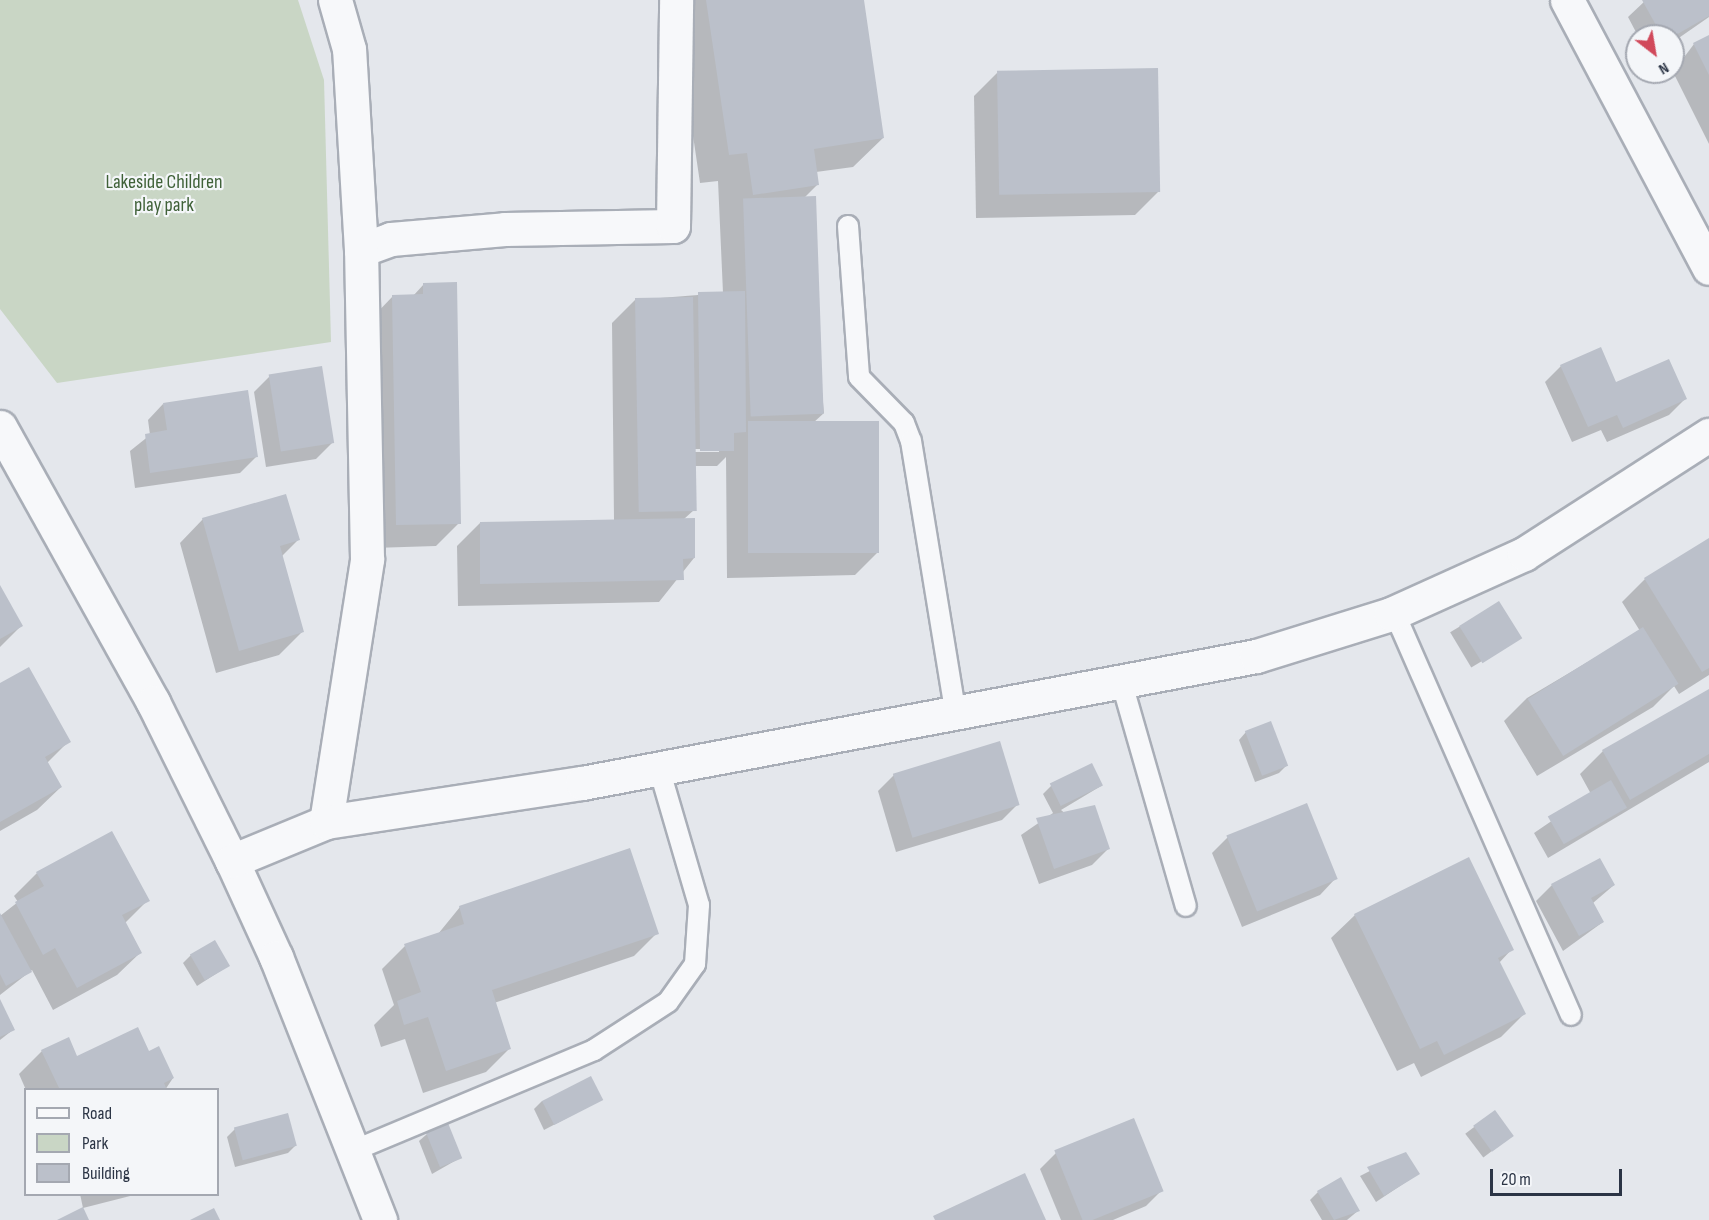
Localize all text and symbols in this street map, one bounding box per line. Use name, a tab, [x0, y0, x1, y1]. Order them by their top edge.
north arrow	[1625, 24, 1685, 84]
text: N	[1655, 58, 1672, 78]
park label: Lakeside Children play park	[106, 171, 222, 218]
legend	[24, 1088, 219, 1196]
text: Road	[82, 1103, 112, 1124]
text: Park	[82, 1133, 108, 1154]
scale bar	[1493, 1157, 1625, 1195]
text: Building	[82, 1163, 130, 1184]
text: 20 m	[1501, 1169, 1531, 1190]

